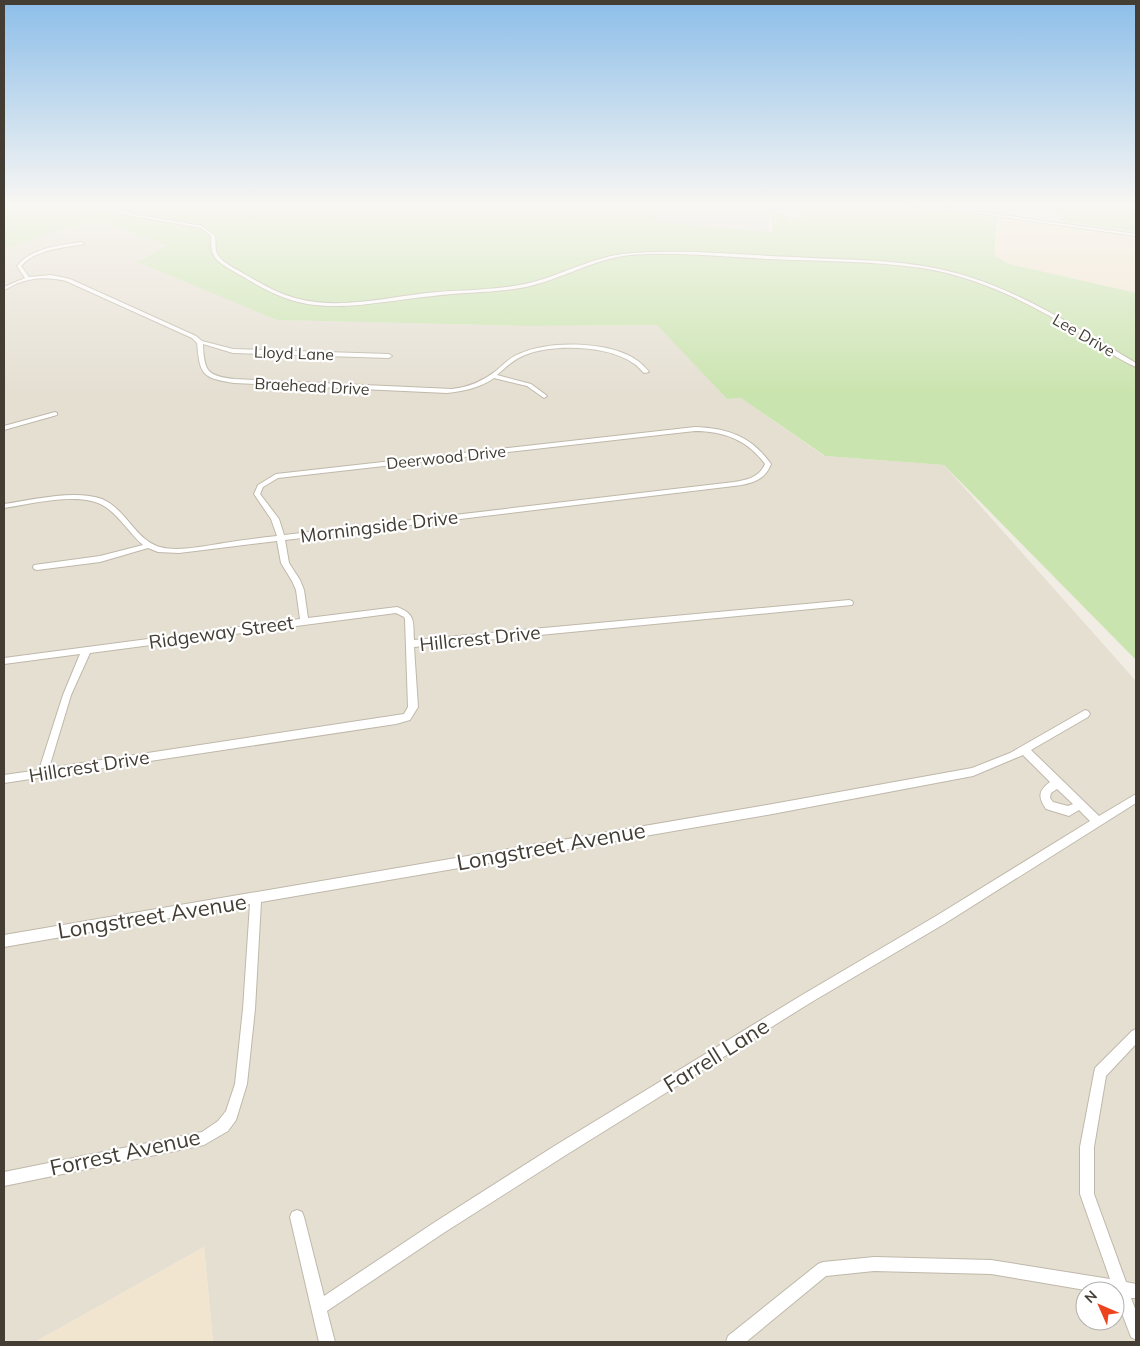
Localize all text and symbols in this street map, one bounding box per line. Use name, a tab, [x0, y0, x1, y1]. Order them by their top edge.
street label: Lee Drive	[1049, 309, 1119, 361]
street label: Lloyd Lane	[254, 342, 334, 364]
street label: Braehead Drive	[254, 373, 370, 399]
street label: Deerwood Drive	[385, 441, 507, 473]
street label: Morningside Drive	[299, 504, 459, 548]
street label: Ridgeway Street	[147, 610, 295, 654]
street label: Hillcrest Drive	[418, 620, 542, 656]
street label: Hillcrest Drive	[27, 745, 151, 787]
street label: Longstreet Avenue	[455, 816, 647, 876]
street label: Longstreet Avenue	[56, 887, 248, 945]
street label: Farrell Lane	[658, 1012, 774, 1098]
street label: Forrest Avenue	[47, 1122, 203, 1182]
north arrow	[1075, 1281, 1125, 1331]
text: N	[1081, 1287, 1101, 1307]

